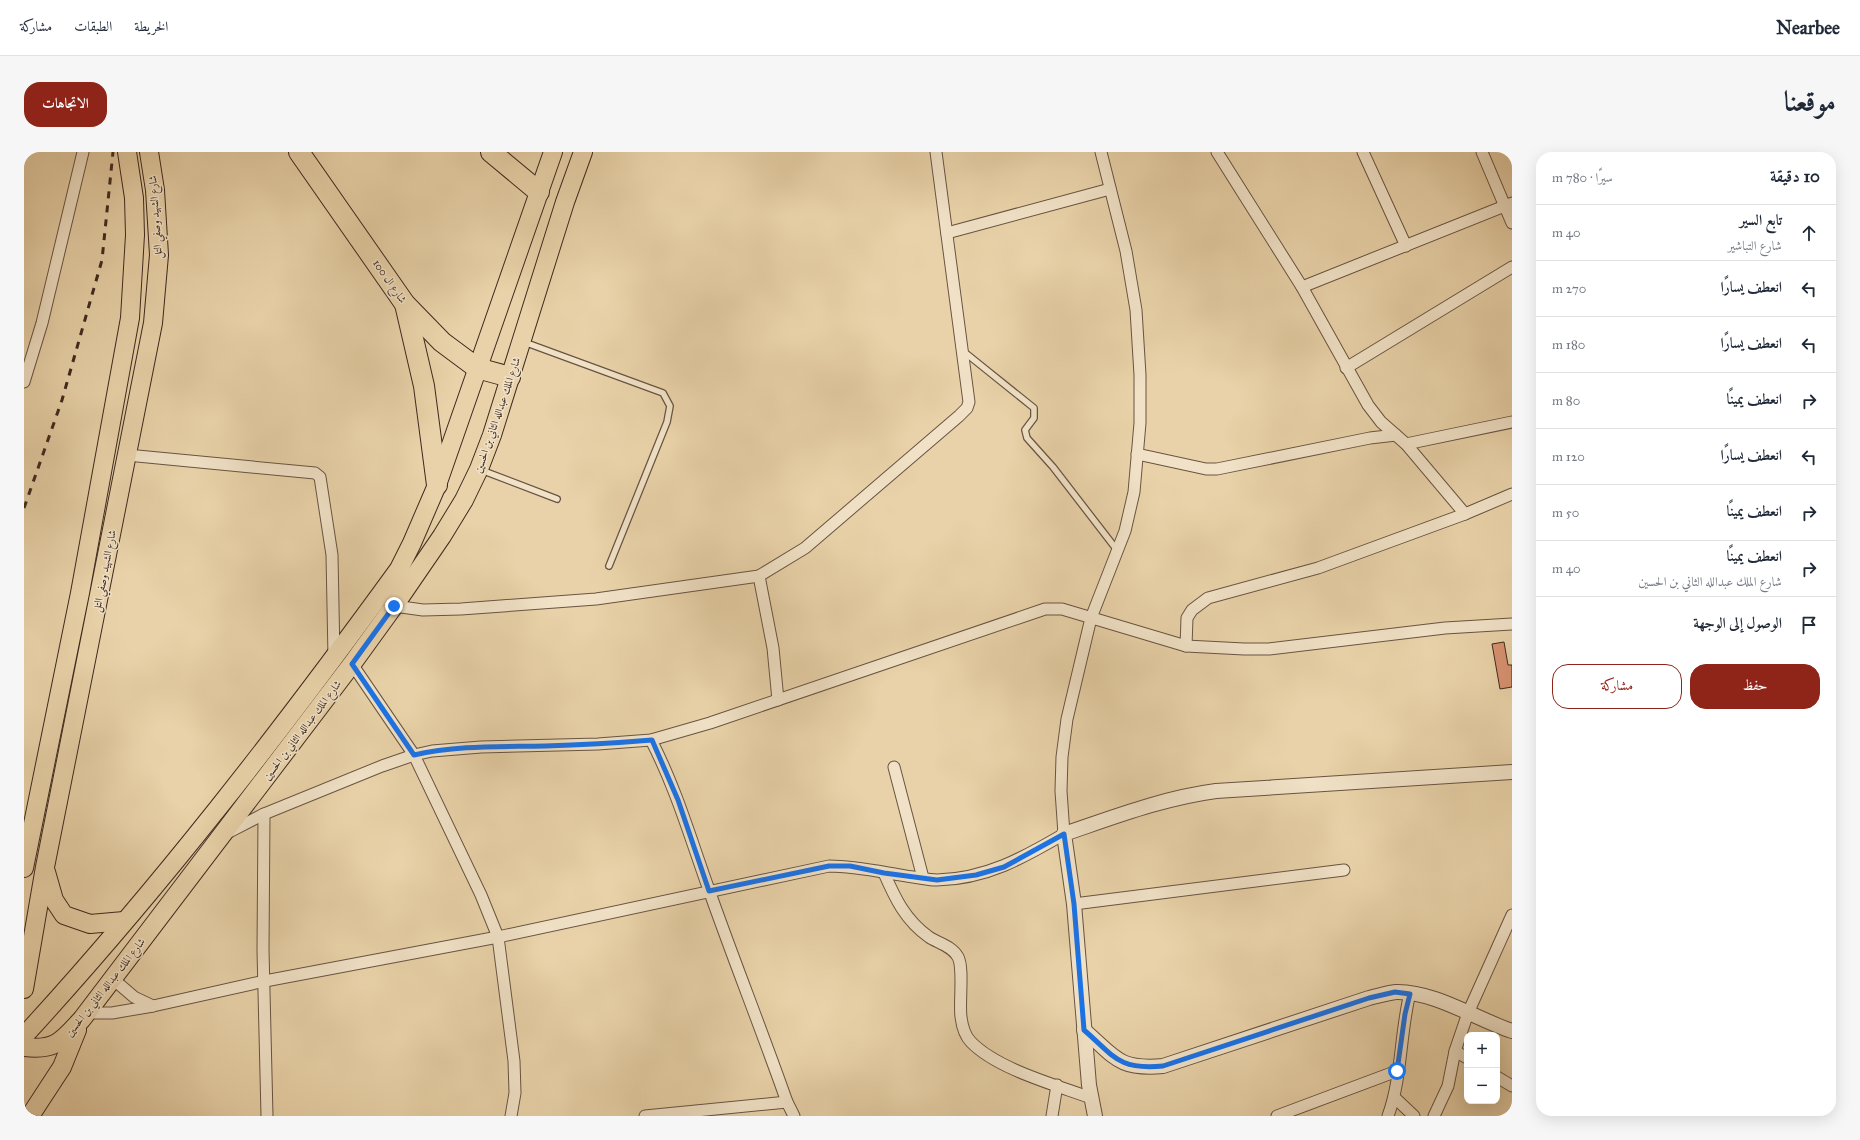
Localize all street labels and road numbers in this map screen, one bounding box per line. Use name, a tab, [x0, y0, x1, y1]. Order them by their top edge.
street label: شارع الشهيد وصفي التل	[146, 174, 169, 259]
street label: شارع ال 100	[367, 257, 409, 307]
street label: شارع الملك عبدالله الثاني بن الحسين	[472, 356, 526, 476]
street label: شارع الشهيد وصفي التل	[90, 529, 123, 614]
street label: شارع الملك عبدالله الثاني بن الحسين	[261, 678, 347, 785]
street label: شارع الملك عبدالله الثاني بن الحسين	[63, 935, 150, 1041]

